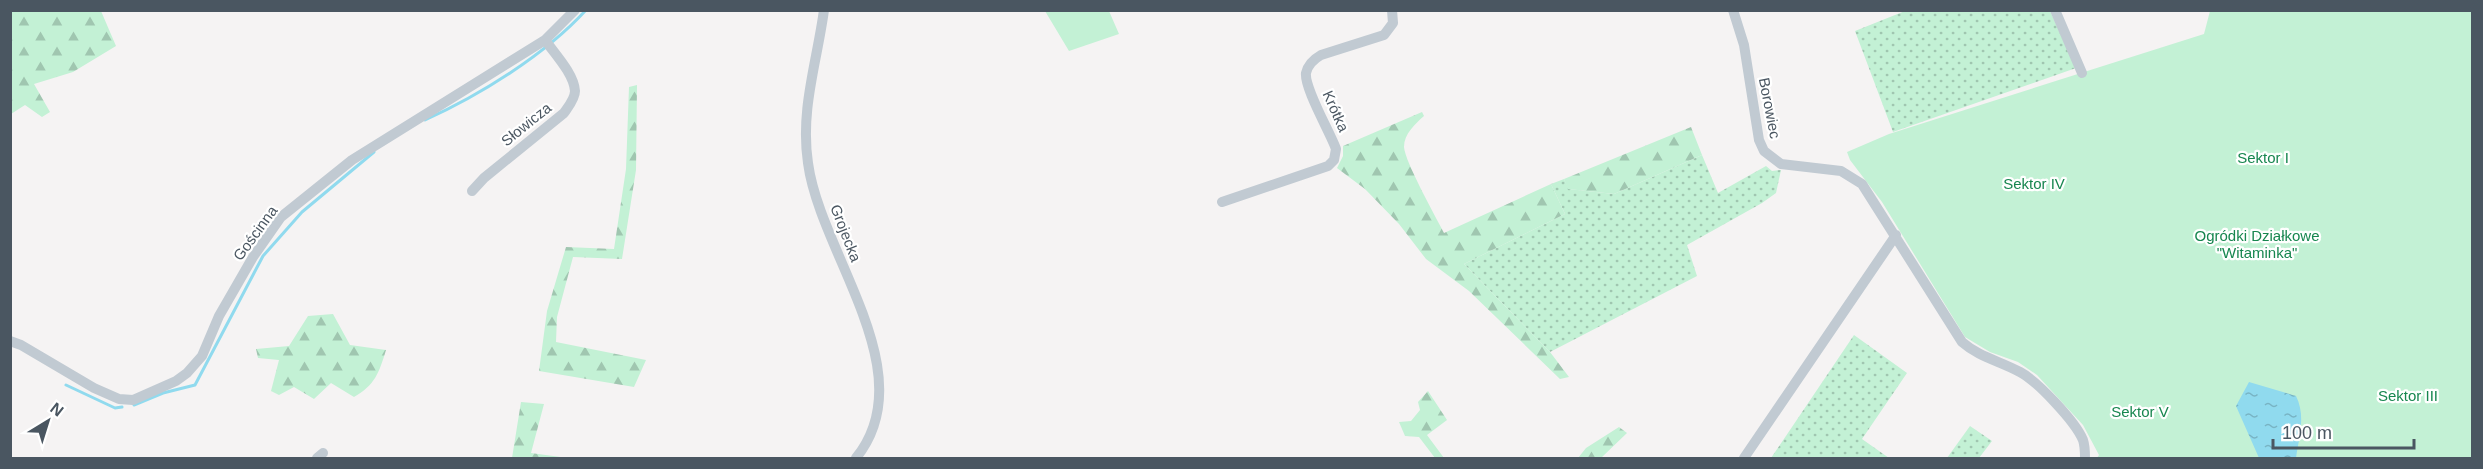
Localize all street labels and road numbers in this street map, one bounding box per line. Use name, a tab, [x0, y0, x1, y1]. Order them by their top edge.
street label: Borowiec	[1756, 76, 1784, 140]
street label: Krótka	[1319, 88, 1353, 135]
street label: Słowicza	[498, 98, 555, 149]
street label: Gościnna	[229, 202, 281, 264]
street label: Grojecka	[827, 202, 865, 265]

